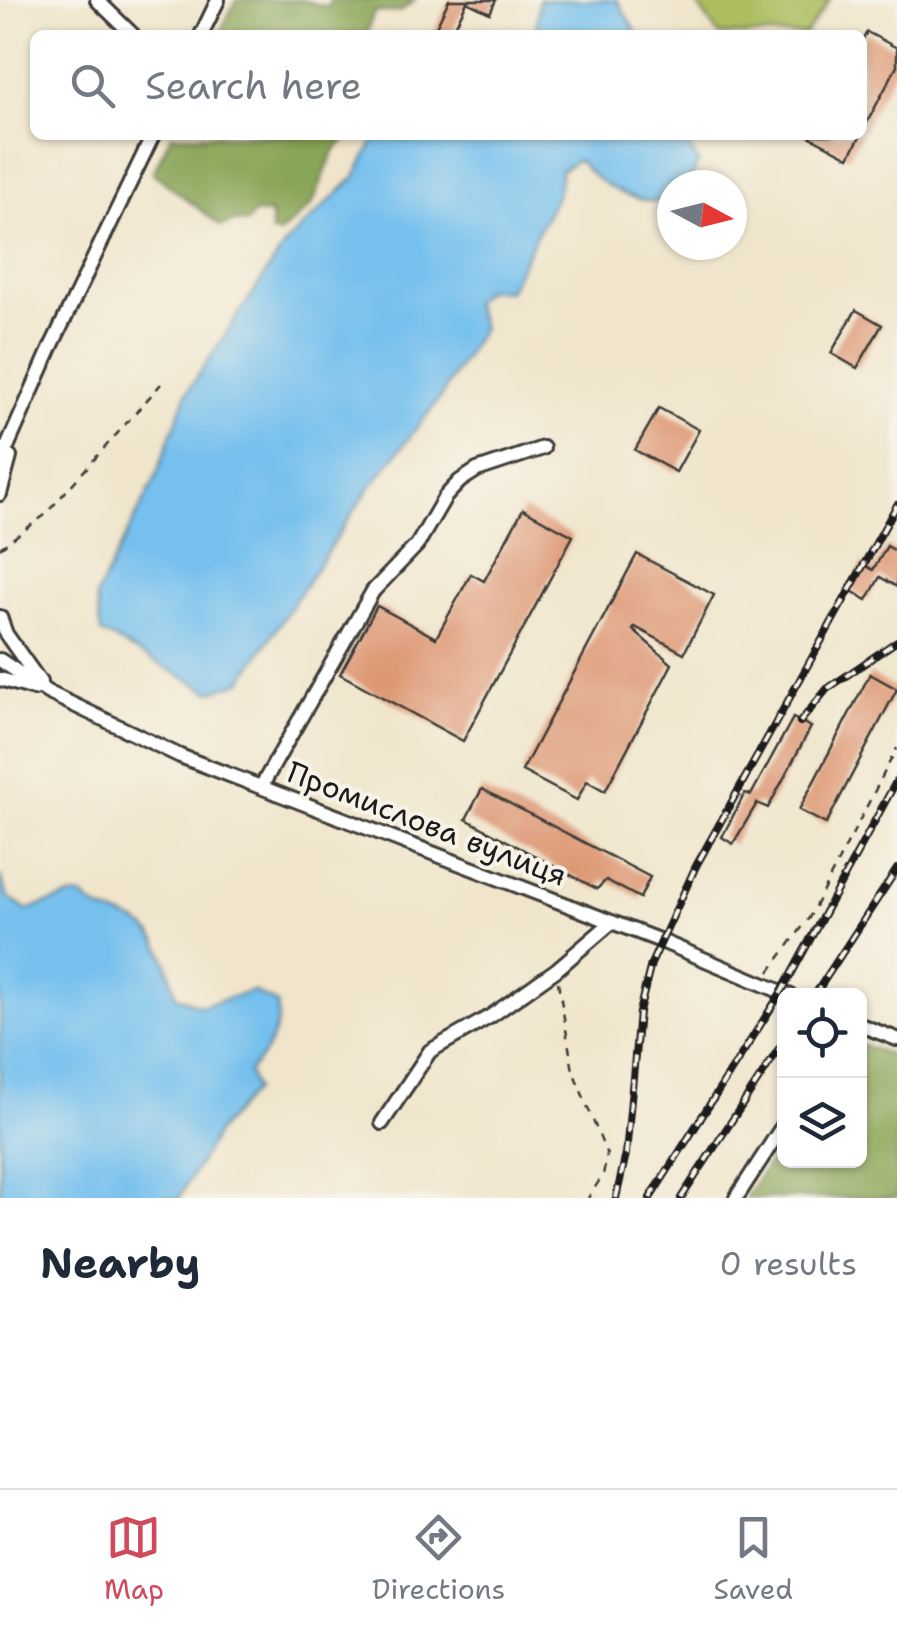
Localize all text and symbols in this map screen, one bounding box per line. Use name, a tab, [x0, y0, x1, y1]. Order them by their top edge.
search box	[30, 30, 867, 140]
icon: search	[65, 58, 120, 113]
text: Search here	[145, 60, 362, 111]
north arrow	[657, 170, 747, 260]
street label: Промислова вулиця	[281, 751, 573, 896]
map controls	[777, 988, 867, 1168]
button: locate	[777, 988, 867, 1078]
button: layers	[777, 1078, 867, 1168]
text: Nearby	[40, 1235, 200, 1291]
text: 0 results	[720, 1242, 857, 1285]
tab: Map	[104, 1510, 164, 1608]
tab: Directions	[372, 1510, 505, 1608]
tab: Saved	[713, 1510, 793, 1608]

